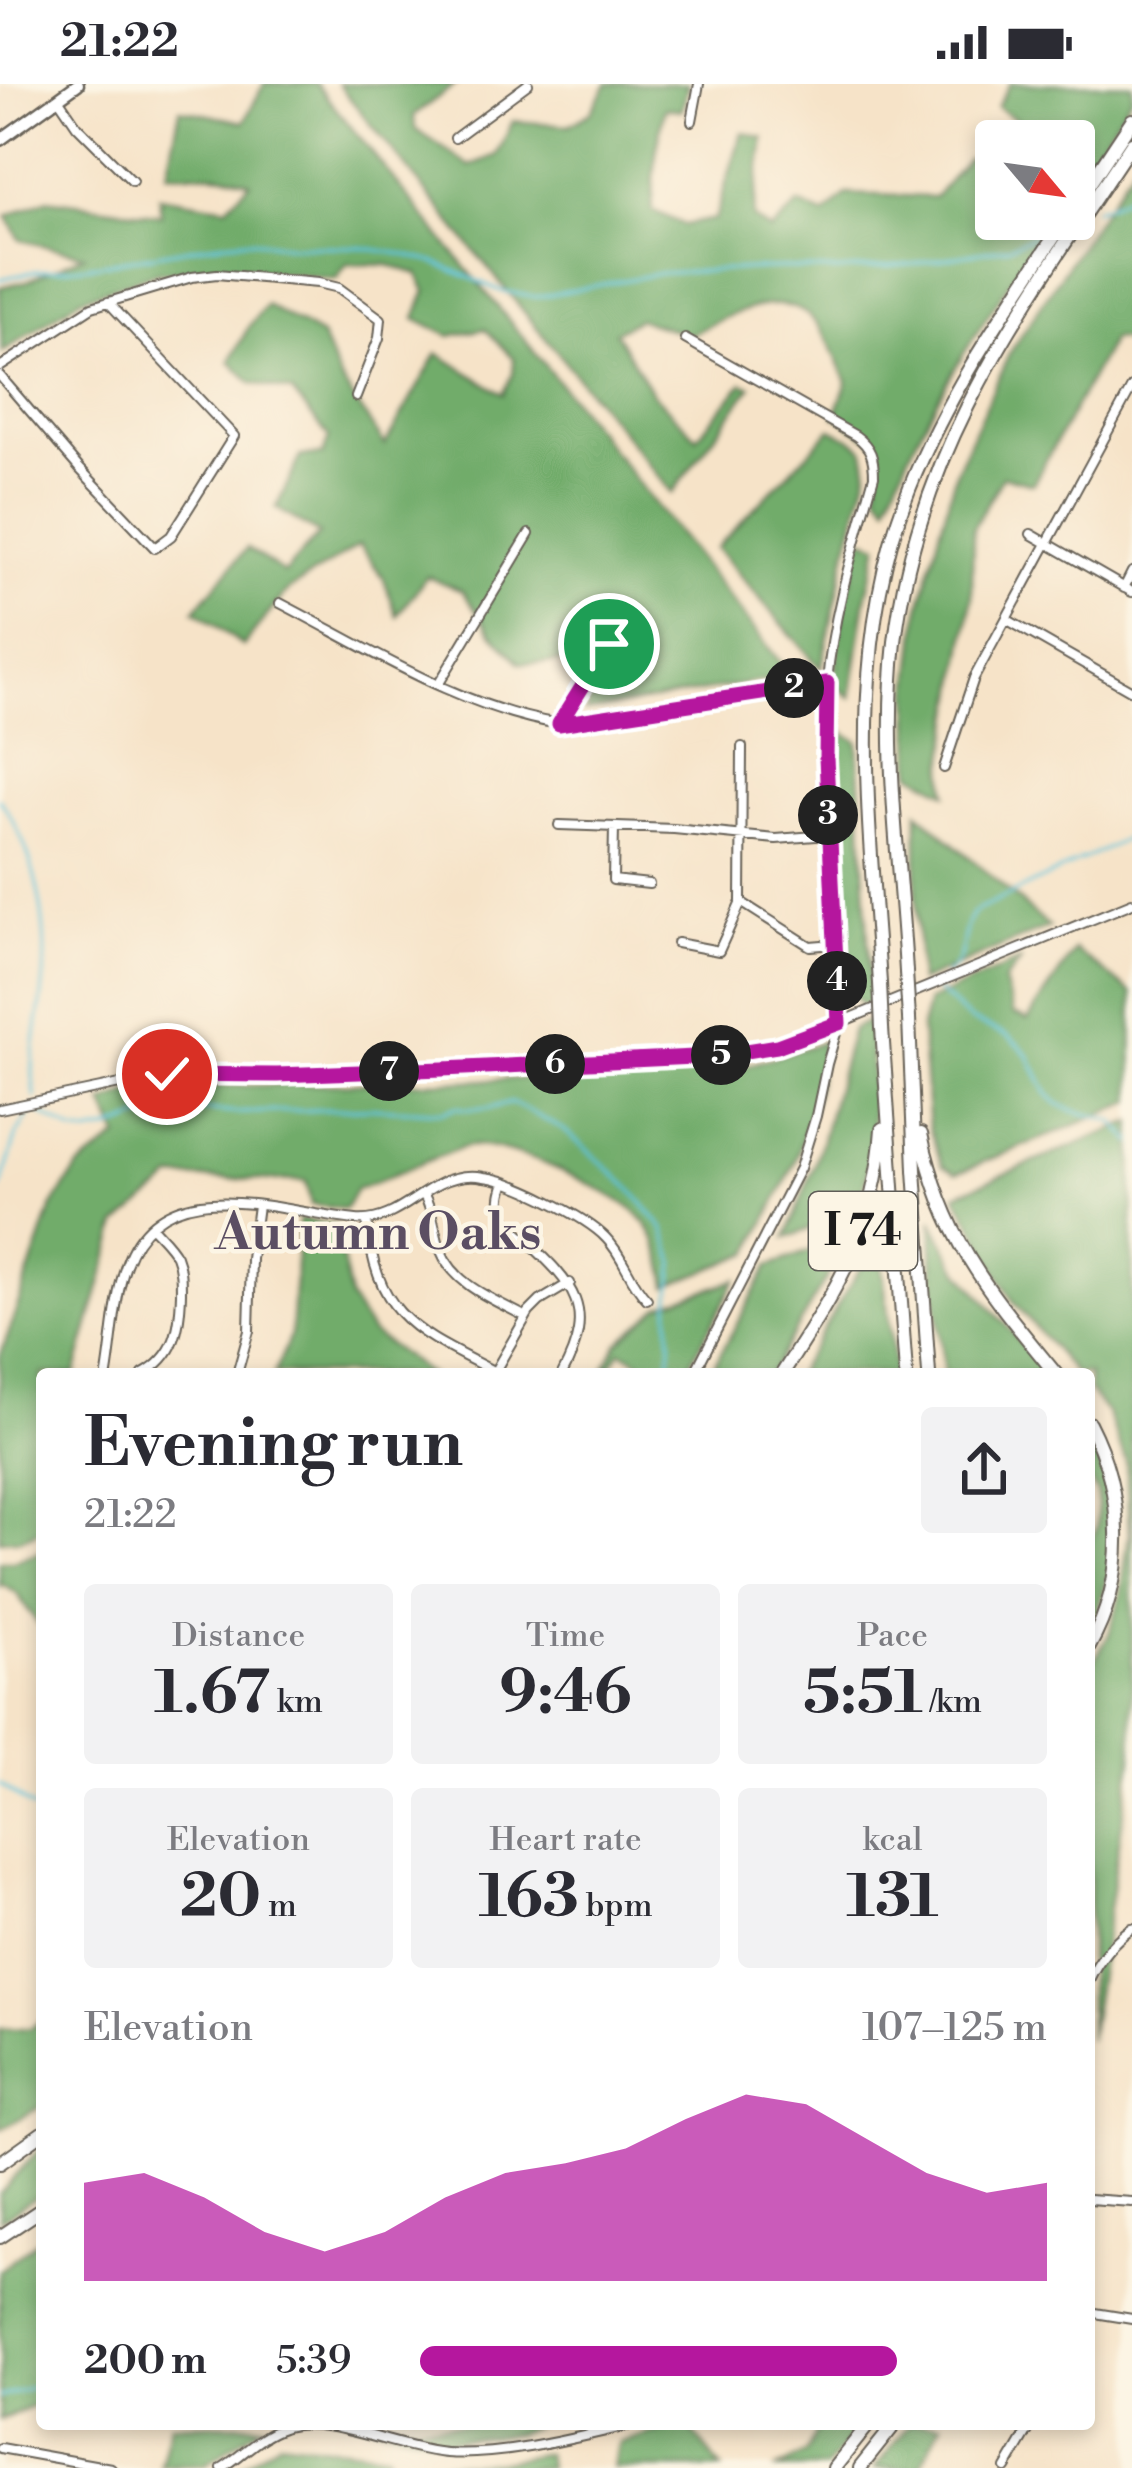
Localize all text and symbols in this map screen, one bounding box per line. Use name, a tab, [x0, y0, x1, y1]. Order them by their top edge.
text: 21:22	[60, 14, 179, 71]
north arrow	[975, 120, 1095, 240]
map controls	[975, 120, 1095, 240]
pin	[558, 593, 660, 695]
icon: arrive	[576, 611, 642, 677]
pin: 2	[764, 658, 824, 718]
text: 2	[784, 667, 804, 708]
pin: 3	[798, 785, 858, 845]
text: 3	[818, 794, 838, 835]
pin: 4	[807, 951, 867, 1011]
text: 4	[826, 960, 848, 1001]
pin	[116, 1023, 218, 1125]
pin: 5	[691, 1025, 751, 1085]
pin: 6	[525, 1034, 585, 1094]
text: 5	[711, 1034, 731, 1075]
icon: check	[134, 1041, 200, 1107]
pin: 7	[359, 1041, 419, 1101]
text: 6	[545, 1043, 565, 1084]
text: 7	[379, 1050, 399, 1091]
road number: I 74	[809, 1192, 917, 1270]
district label: Autumn Oaks	[213, 1202, 542, 1266]
text: Evening run	[84, 1404, 463, 1487]
button: share	[921, 1407, 1047, 1533]
text: 21:22	[84, 1491, 177, 1540]
text: Distance	[172, 1616, 305, 1657]
text: Time	[526, 1616, 605, 1657]
text: Pace	[857, 1616, 928, 1657]
text: 1.67	[154, 1657, 270, 1732]
text: 9:46	[499, 1657, 632, 1732]
text: 5:51	[803, 1657, 923, 1732]
text: km	[270, 1682, 323, 1723]
text: /km	[923, 1682, 982, 1723]
text: Elevation	[167, 1820, 310, 1861]
text: Heart rate	[489, 1820, 642, 1861]
text: kcal	[863, 1820, 922, 1861]
text: 20	[180, 1861, 261, 1936]
text: 163	[478, 1861, 579, 1936]
text: 131	[846, 1861, 939, 1936]
text: m	[261, 1886, 297, 1927]
text: bpm	[579, 1886, 653, 1927]
text: Elevation	[84, 2004, 253, 2053]
text: 107–125 m	[862, 2004, 1047, 2053]
text: 200 m	[84, 2337, 207, 2386]
text: 5:39	[276, 2337, 351, 2386]

